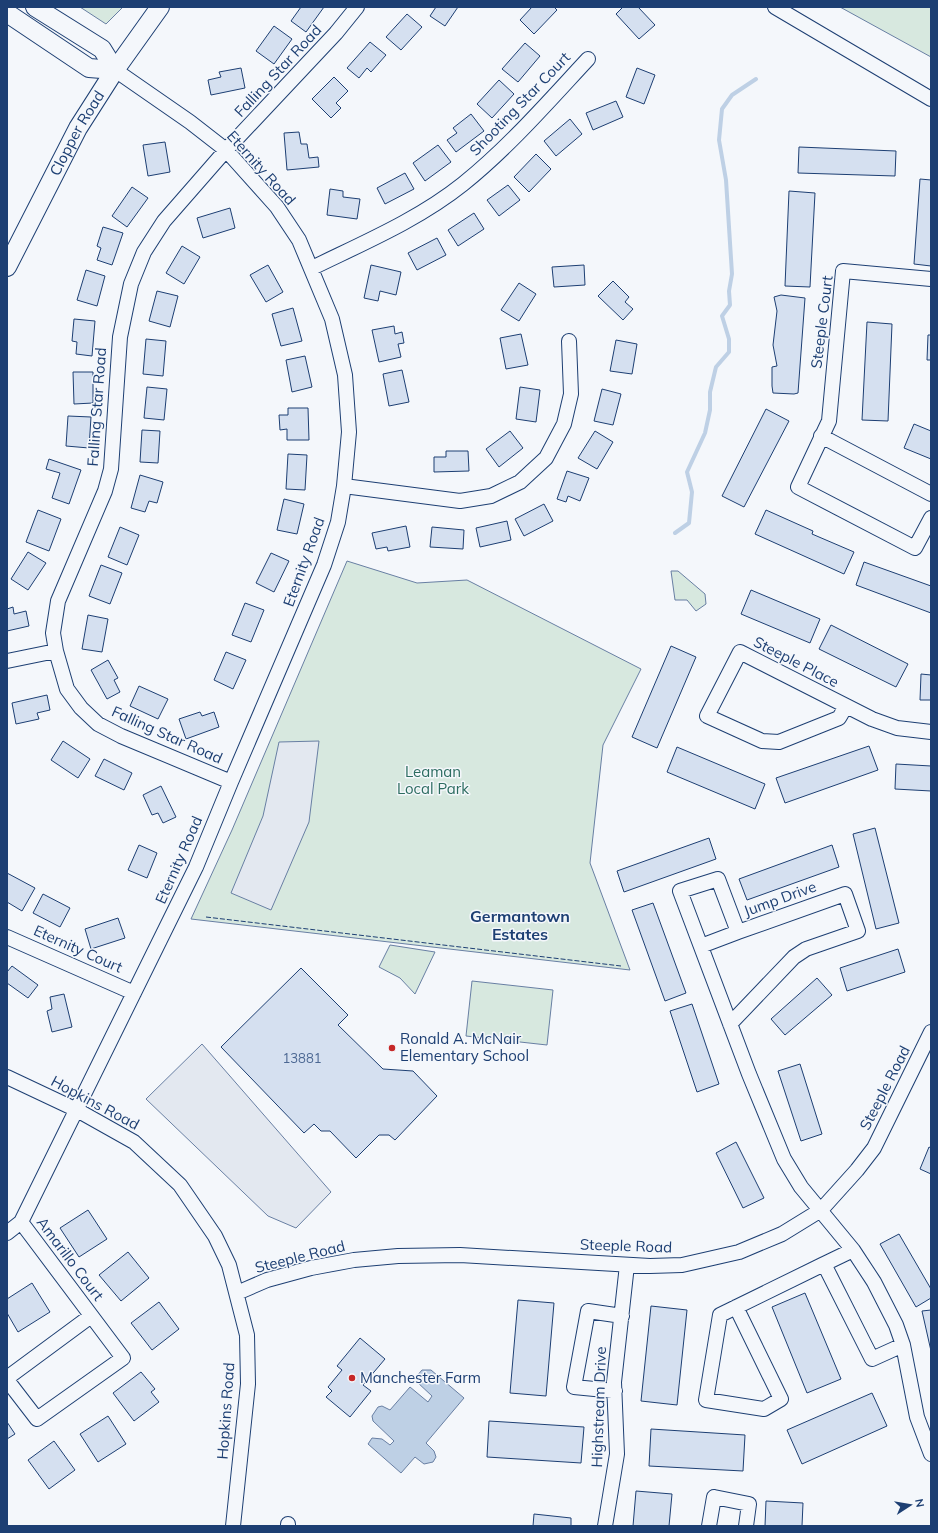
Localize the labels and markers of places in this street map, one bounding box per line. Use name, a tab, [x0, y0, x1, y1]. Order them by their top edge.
place label: Ronald A. McNair Elementary School	[400, 1029, 529, 1065]
marker: Ronald A. McNair Elementary School	[387, 1043, 397, 1053]
place label: Manchester Farm	[360, 1368, 481, 1387]
marker: Manchester Farm	[347, 1373, 357, 1383]

